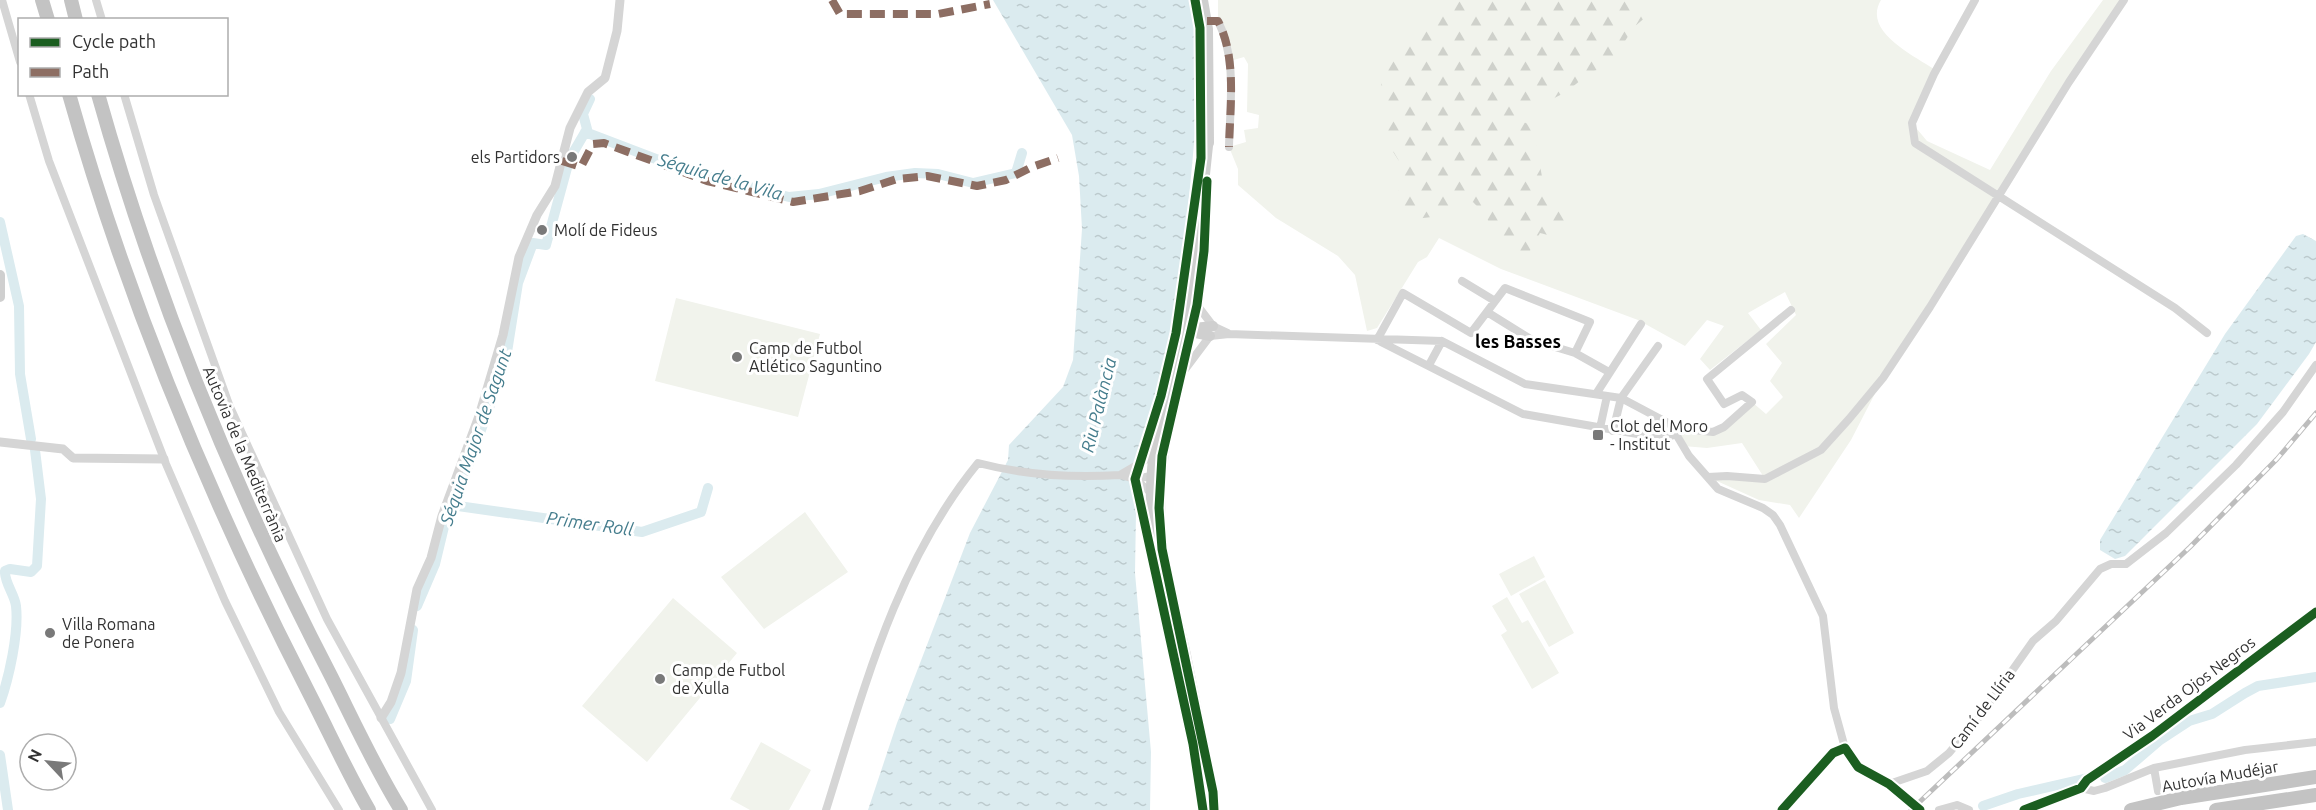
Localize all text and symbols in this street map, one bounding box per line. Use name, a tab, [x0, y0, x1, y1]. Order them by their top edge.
legend	[18, 18, 228, 96]
text: Cycle path	[72, 31, 156, 51]
text: Path	[72, 61, 109, 81]
place label: els Partidors	[471, 148, 560, 166]
water label: Séquia de la Vila	[655, 148, 785, 203]
marker: els Partidors	[565, 150, 579, 164]
place label: Molí de Fideus	[554, 221, 657, 239]
marker: Molí de Fideus	[535, 223, 549, 237]
district label: les Basses	[1475, 331, 1561, 351]
place label: Camp de Futbol Atlético Saguntino	[749, 339, 882, 375]
water label: Séquia Major de Sagunt	[435, 345, 515, 528]
marker: Camp de Futbol Atlético Saguntino	[730, 350, 744, 364]
water label: Riu Palància	[1077, 355, 1120, 454]
street label: Autovia de la Mediterrània	[200, 363, 290, 545]
place label: Clot del Moro - Institut	[1610, 417, 1708, 453]
marker: Clot del Moro - Institut	[1591, 428, 1605, 442]
water label: Primer Roll	[545, 507, 635, 539]
place label: Villa Romana de Ponera	[62, 615, 156, 651]
marker: Villa Romana de Ponera	[43, 626, 57, 640]
street label: Via Verda Ojos Negros	[2120, 633, 2258, 743]
place label: Camp de Futbol de Xulla	[672, 661, 785, 697]
street label: Camí de Llíria	[1946, 665, 2018, 753]
marker: Camp de Futbol de Xulla	[653, 672, 667, 686]
north arrow	[18, 732, 78, 792]
text: N	[24, 746, 45, 765]
street label: Autovía Mudéjar	[2160, 757, 2280, 795]

